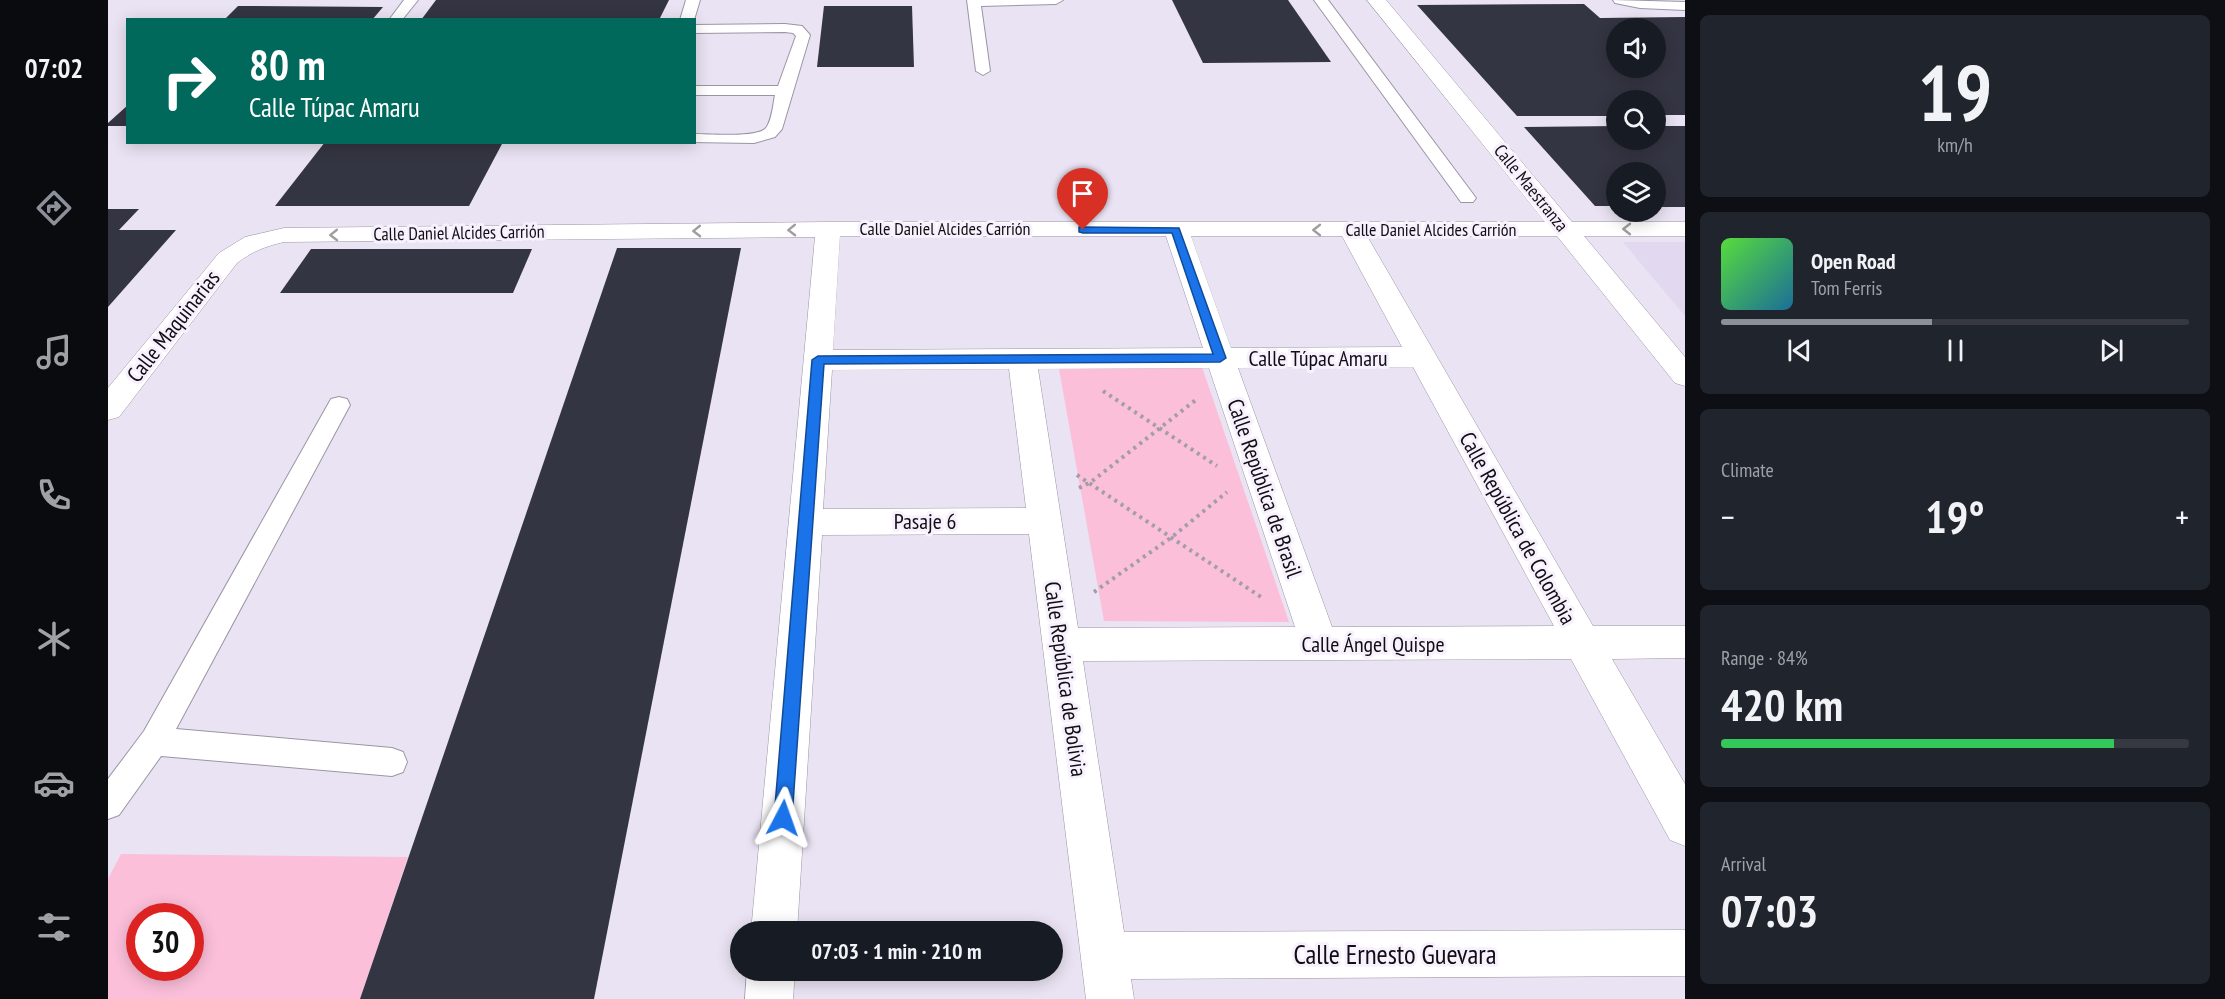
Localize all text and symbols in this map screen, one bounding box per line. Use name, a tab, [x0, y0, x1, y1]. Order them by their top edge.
map controls	[1606, 18, 1666, 222]
button: sound	[1606, 18, 1666, 78]
text: 80 m	[249, 37, 326, 92]
icon: right	[150, 42, 228, 120]
text: 19	[1918, 42, 1992, 143]
text: 07:02	[25, 51, 83, 85]
text: Calle Túpac Amaru	[249, 90, 420, 124]
button: search	[1606, 90, 1666, 150]
text: km/h	[1937, 132, 1973, 158]
street label: Calle Maestranza	[1489, 139, 1574, 236]
button: layers	[1606, 162, 1666, 222]
pin	[1057, 168, 1108, 230]
icon: arrive	[1066, 177, 1099, 210]
icon: directions	[33, 187, 75, 229]
street label: Calle Daniel Alcides Carrión	[859, 217, 1031, 240]
street label: Calle Daniel Alcides Carrión	[1345, 218, 1517, 241]
street label: Calle Daniel Alcides Carrión	[373, 220, 545, 245]
one-way arrow	[1622, 223, 1631, 235]
one-way arrow	[787, 224, 796, 236]
one-way arrow	[1313, 224, 1322, 236]
one-way arrow	[692, 225, 701, 237]
one-way arrow	[329, 229, 338, 241]
text: Open Road	[1811, 247, 1896, 275]
street label: Calle Maquinarias	[120, 264, 226, 388]
text: Tom Ferris	[1811, 275, 1882, 301]
icon: music	[33, 331, 75, 373]
icon: previous	[1783, 334, 1816, 367]
icon: pause	[1939, 334, 1972, 367]
icon: next	[2095, 334, 2128, 367]
street label: Calle Túpac Amaru	[1248, 344, 1388, 372]
street label: Calle República de Brasil	[1221, 395, 1309, 582]
street label: Calle República de Colombia	[1454, 427, 1582, 629]
text: Climate	[1721, 457, 1774, 483]
icon: phone	[33, 474, 75, 516]
text: 19°	[1925, 487, 1985, 545]
text: −	[1721, 495, 1735, 538]
text: +	[2175, 495, 2189, 538]
street label: Pasaje 6	[894, 507, 956, 535]
street label: Calle República de Bolivia	[1038, 580, 1094, 778]
icon: climate	[33, 618, 75, 660]
street label: Calle Ángel Quispe	[1302, 630, 1444, 658]
text: Range · 84%	[1721, 645, 1808, 671]
text: 420 km	[1721, 675, 1843, 733]
icon: car	[33, 762, 75, 804]
position arrow	[751, 786, 815, 850]
text: Arrival	[1721, 851, 1766, 877]
text: 07:03	[1721, 881, 1818, 939]
speed limit sign: 30	[126, 903, 204, 981]
icon: filters	[33, 906, 75, 948]
text: 07:03 · 1 min · 210 m	[811, 937, 982, 965]
street label: Calle Ernesto Guevara	[1293, 937, 1497, 971]

